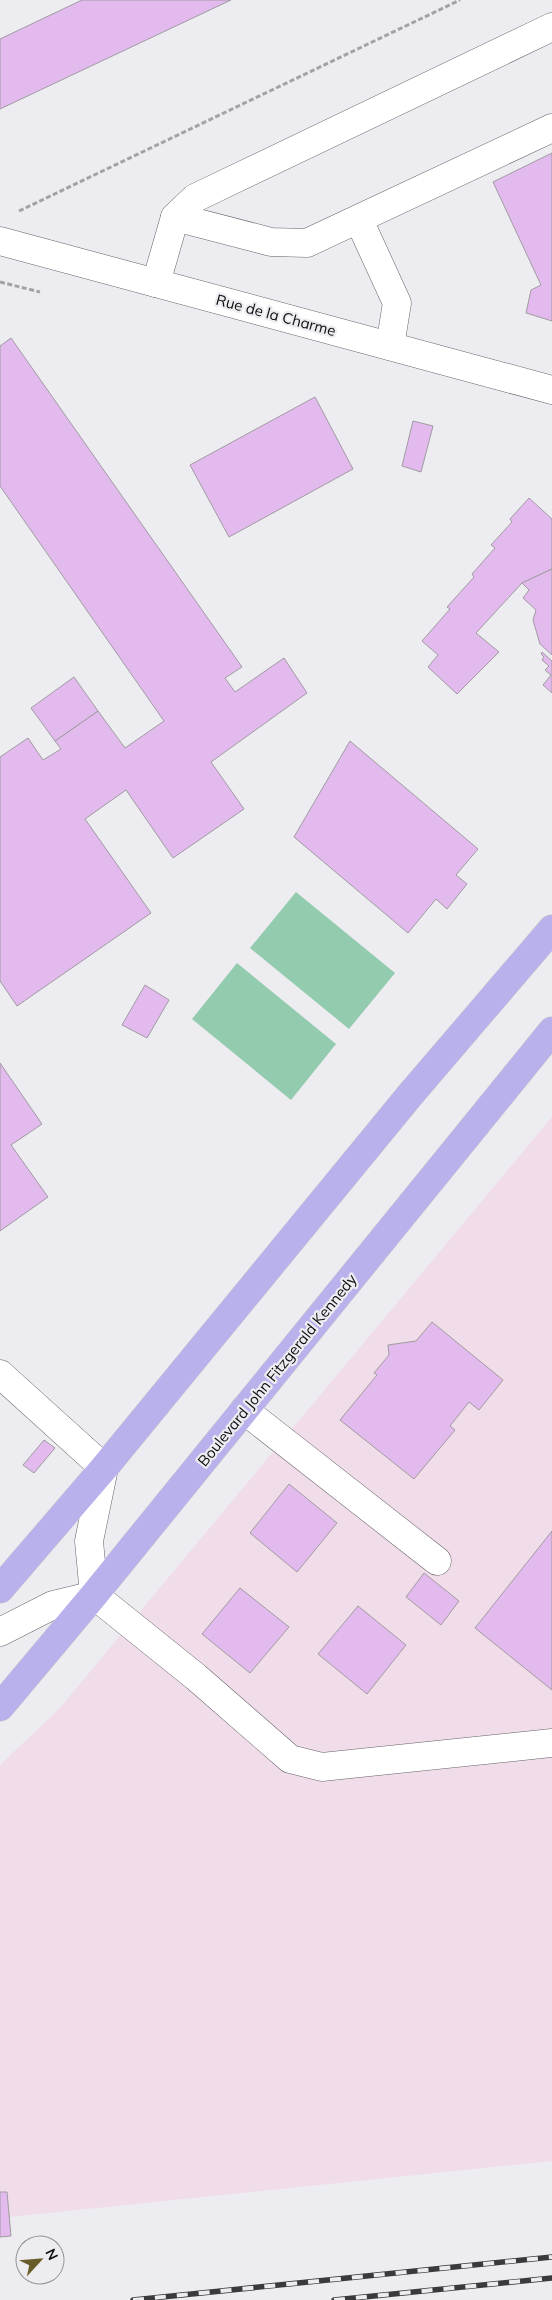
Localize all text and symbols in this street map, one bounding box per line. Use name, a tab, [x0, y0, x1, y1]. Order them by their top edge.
street label: Rue de la Charme	[214, 290, 338, 340]
street label: Boulevard John Fitzgerald Kennedy	[193, 1270, 361, 1470]
north arrow	[15, 2235, 65, 2285]
text: N	[41, 2246, 62, 2263]

